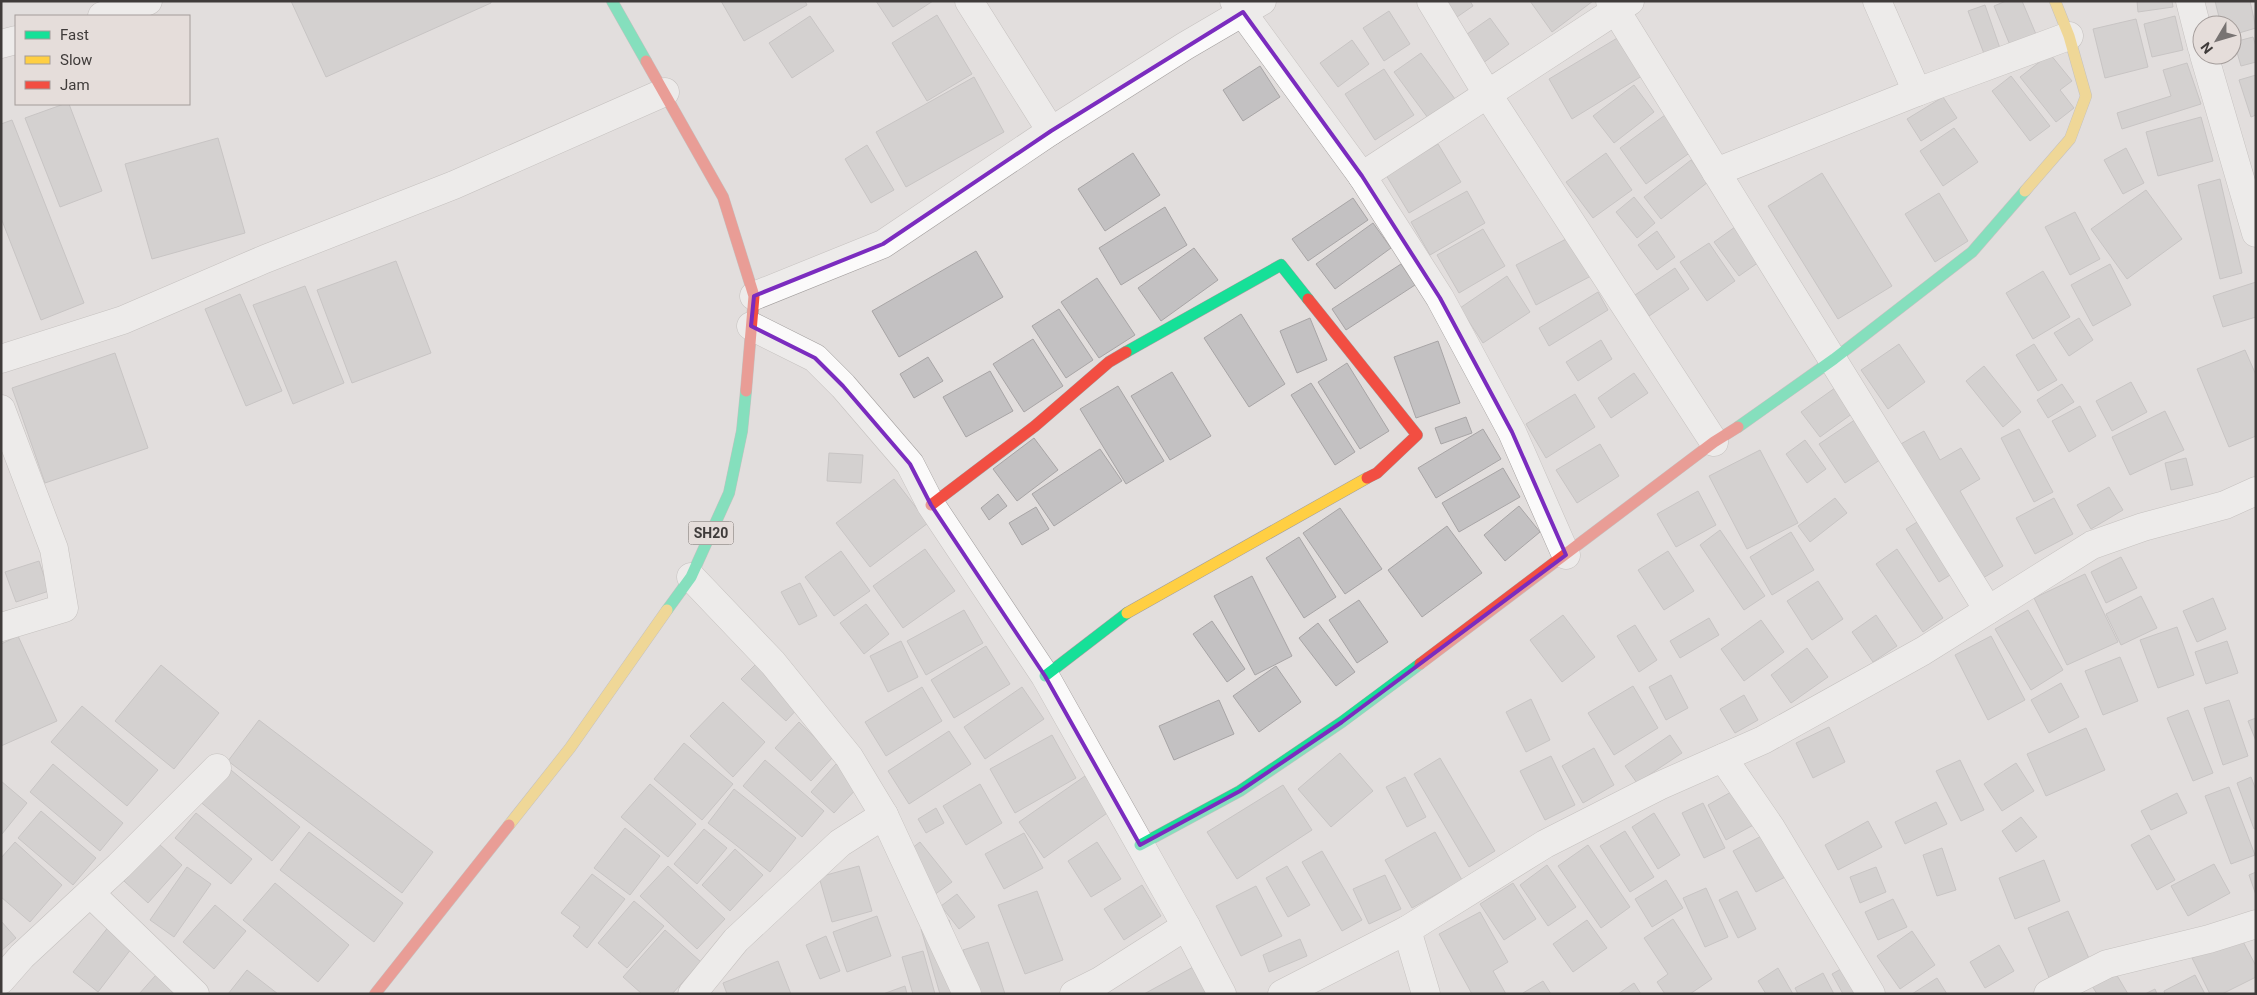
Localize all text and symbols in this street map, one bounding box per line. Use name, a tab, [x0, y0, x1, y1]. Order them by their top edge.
legend	[15, 15, 190, 105]
north arrow	[2192, 15, 2242, 65]
text: Fast	[60, 26, 89, 44]
text: N	[2197, 39, 2216, 57]
text: Slow	[60, 51, 92, 69]
text: Jam	[60, 76, 90, 94]
road number: SH20	[688, 522, 734, 544]

